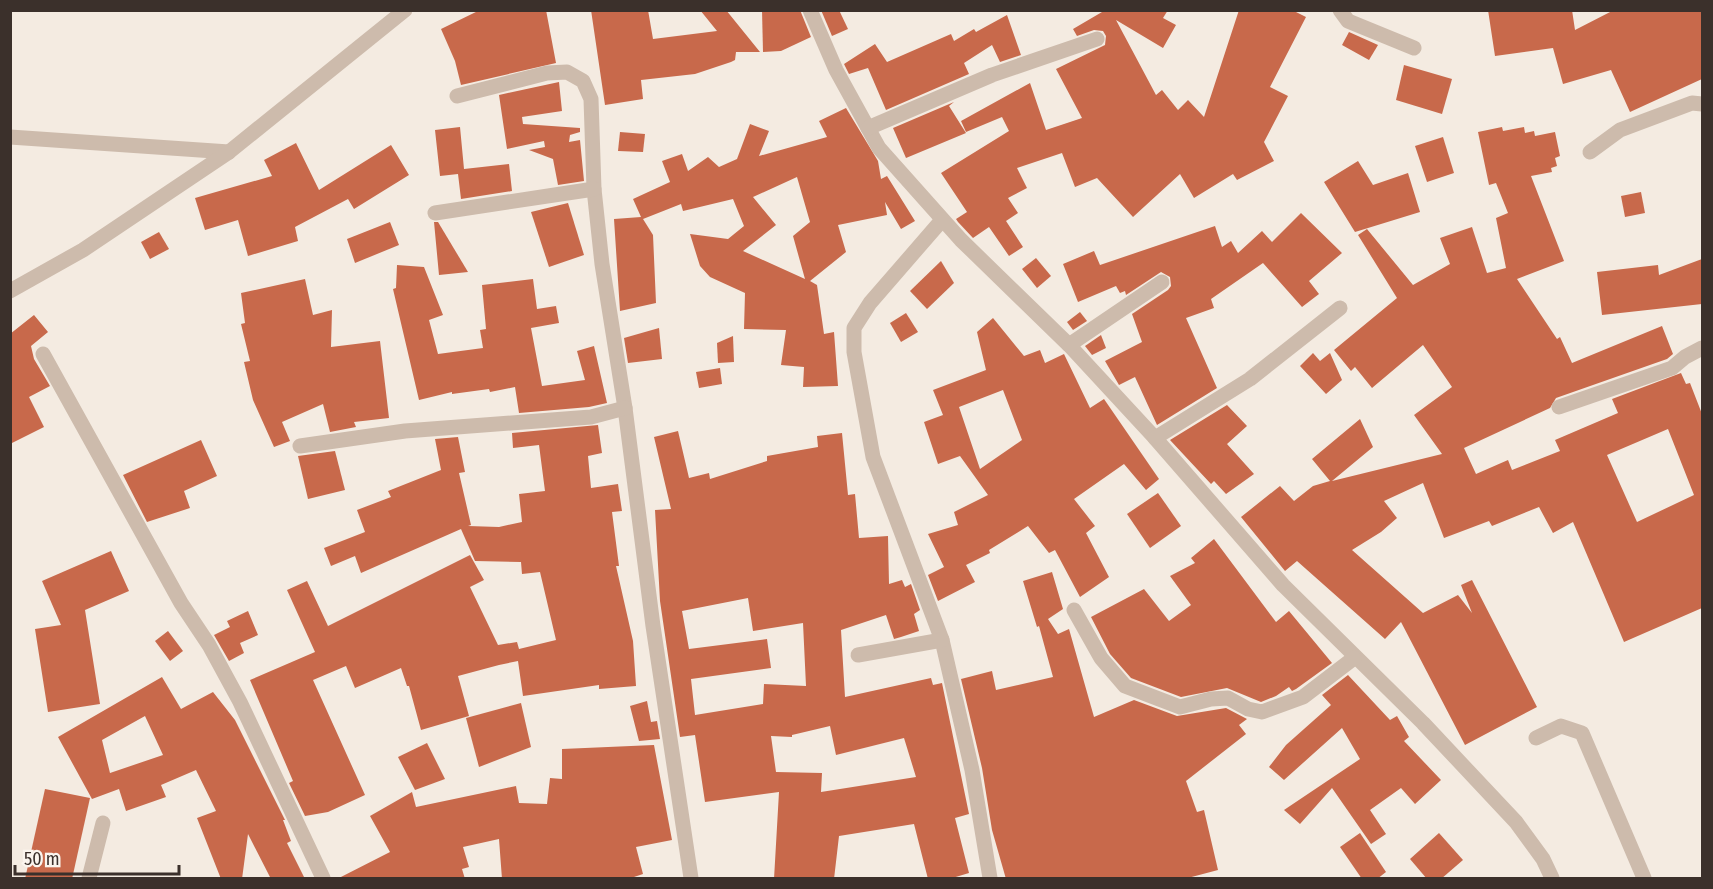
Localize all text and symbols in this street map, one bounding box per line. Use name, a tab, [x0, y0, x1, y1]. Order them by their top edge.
scale bar	[15, 838, 178, 876]
text: 50 m	[24, 848, 60, 870]

